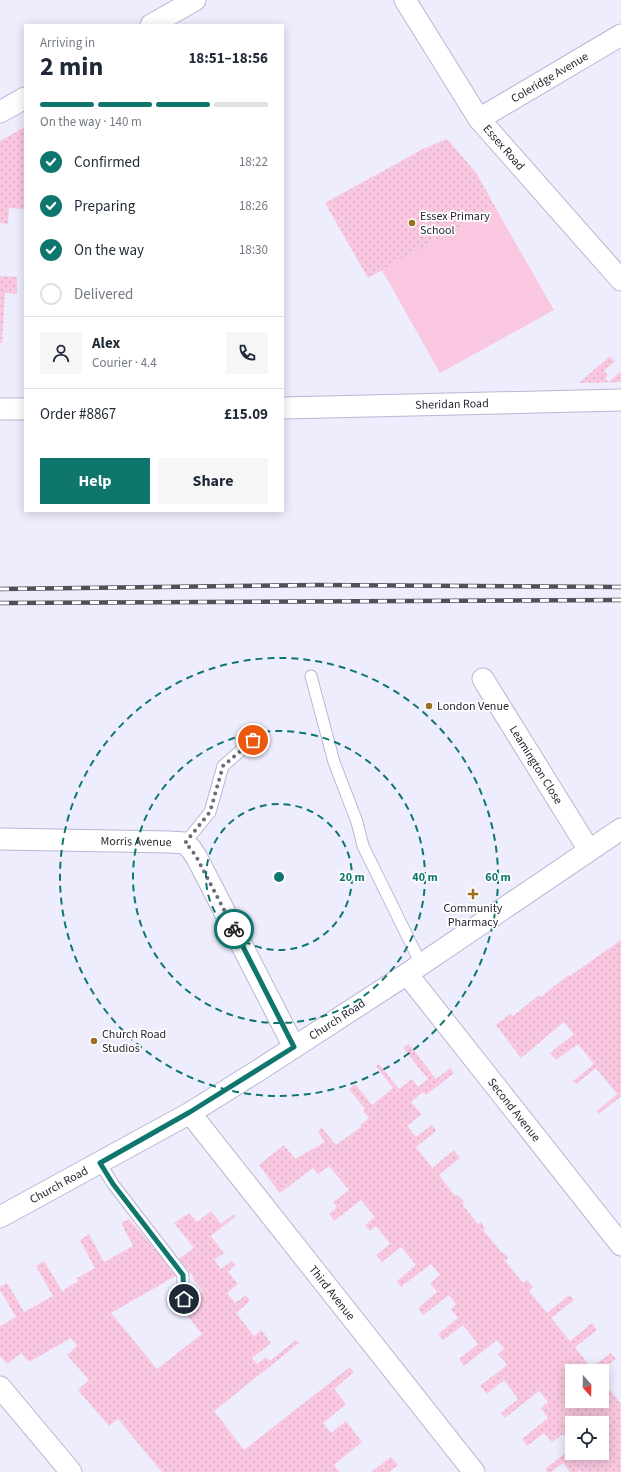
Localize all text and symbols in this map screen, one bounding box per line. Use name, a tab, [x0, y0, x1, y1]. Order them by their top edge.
text: Arriving in	[40, 34, 95, 52]
text: 2 min	[40, 48, 103, 85]
text: 18:51–18:56	[188, 48, 268, 69]
street label: Coleridge Avenue	[508, 48, 592, 107]
text: On the way · 140 m	[40, 113, 142, 131]
street label: Essex Road	[479, 121, 529, 174]
icon: check	[40, 151, 62, 173]
text: Confirmed	[74, 152, 140, 173]
text: 18:22	[239, 153, 268, 171]
icon: check	[40, 195, 62, 217]
text: Preparing	[74, 196, 135, 217]
text: 18:26	[239, 197, 268, 215]
place label: Essex Primary School	[420, 208, 490, 239]
marker: Essex Primary School	[407, 218, 417, 228]
icon: check	[40, 239, 62, 261]
text: On the way	[74, 240, 144, 261]
text: 18:30	[239, 241, 268, 259]
text: Delivered	[74, 284, 133, 305]
button: person	[40, 332, 82, 374]
button: phone	[226, 332, 268, 374]
text: Alex	[92, 333, 120, 354]
text: Courier · 4.4	[92, 354, 157, 372]
street label: Sheridan Road	[415, 395, 489, 414]
text: Order #8867	[40, 404, 116, 425]
text: £15.09	[224, 404, 268, 425]
button: Help	[40, 458, 150, 504]
button: Share	[158, 458, 268, 504]
place label: London Venue	[437, 698, 509, 715]
marker: London Venue	[424, 701, 434, 711]
street label: Leamington Close	[505, 722, 567, 808]
pin	[236, 723, 270, 757]
icon: bag	[242, 729, 264, 751]
street label: Morris Avenue	[100, 833, 172, 851]
text: 20 m	[339, 869, 365, 886]
text: 40 m	[412, 869, 438, 886]
text: 60 m	[485, 869, 511, 886]
centre of rings	[272, 870, 286, 884]
marker: Community Pharmacy	[468, 889, 478, 899]
place label: Community Pharmacy	[444, 900, 503, 931]
courier	[214, 909, 254, 949]
icon: bike	[223, 918, 245, 940]
street label: Church Road	[306, 995, 369, 1044]
place label: Church Road Studios	[102, 1026, 166, 1057]
marker: Church Road Studios	[89, 1036, 99, 1046]
street label: Second Avenue	[483, 1075, 544, 1146]
street label: Church Road	[27, 1162, 91, 1208]
street label: Third Avenue	[305, 1262, 359, 1324]
pin	[167, 1282, 201, 1316]
icon: home	[173, 1288, 195, 1310]
north arrow	[565, 1364, 609, 1408]
map controls	[565, 1364, 609, 1460]
button: locate	[565, 1416, 609, 1460]

